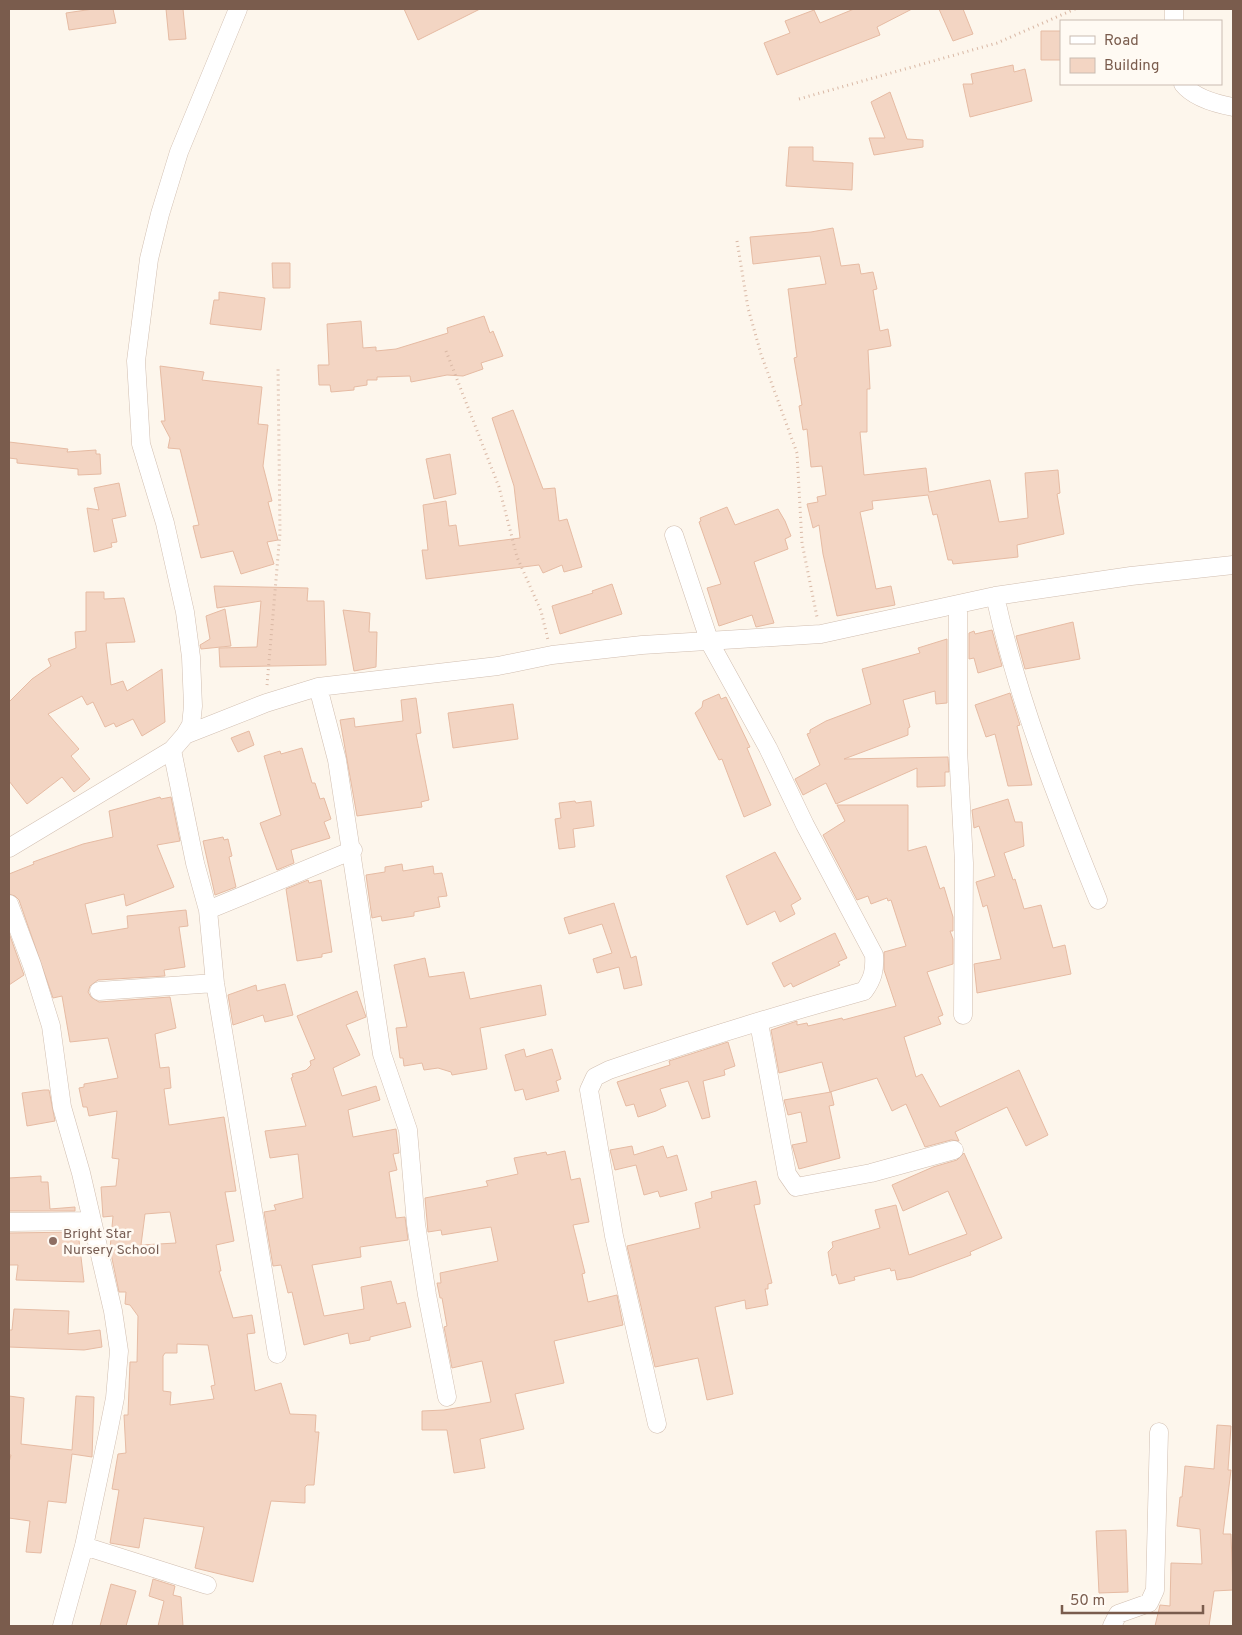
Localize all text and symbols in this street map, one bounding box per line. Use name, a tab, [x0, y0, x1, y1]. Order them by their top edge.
legend	[1060, 20, 1222, 85]
text: Road	[1104, 32, 1139, 51]
text: Building	[1104, 57, 1159, 76]
place label: Bright Star Nursery School	[63, 1226, 159, 1259]
marker: Bright Star Nursery School	[47, 1235, 59, 1247]
scale bar	[1062, 1582, 1203, 1614]
text: 50 m	[1070, 1592, 1105, 1611]

